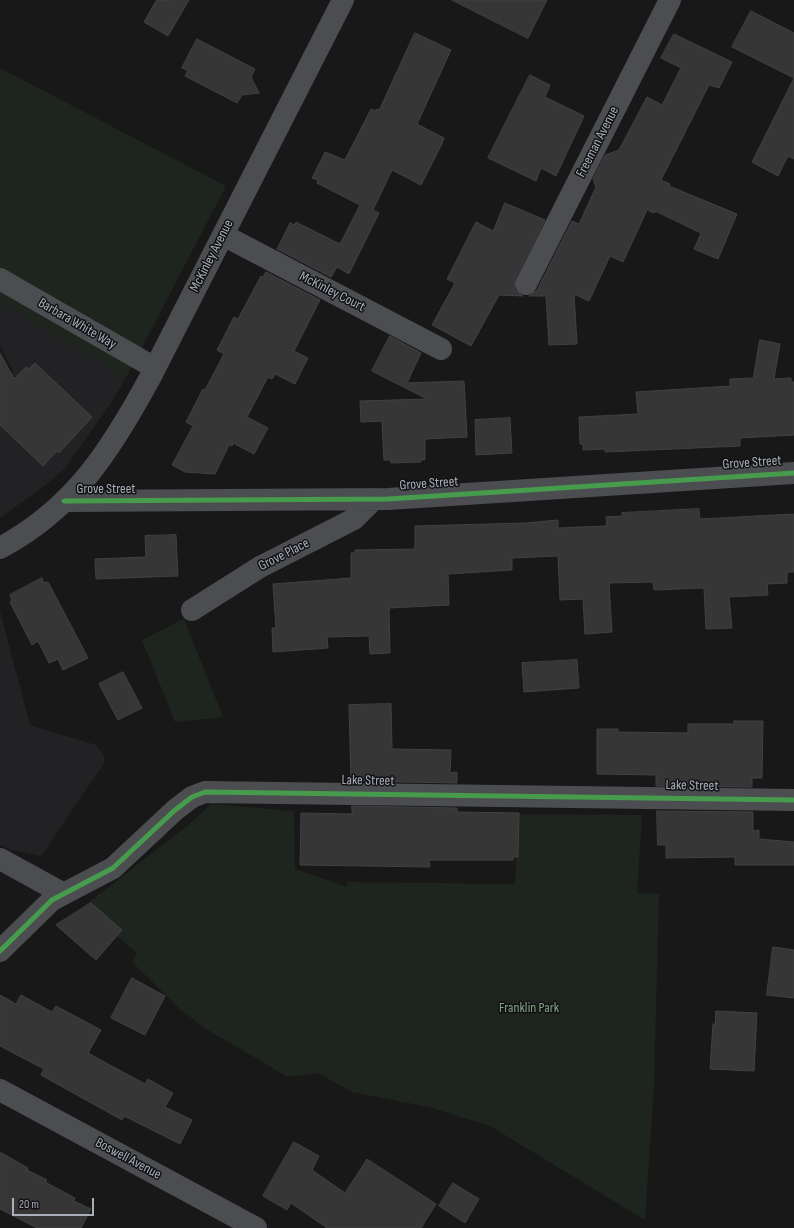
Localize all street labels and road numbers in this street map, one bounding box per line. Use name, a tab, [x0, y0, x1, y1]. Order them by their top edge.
street label: Freeman Avenue	[573, 104, 623, 180]
street label: McKinley Avenue	[187, 217, 237, 295]
street label: McKinley Court	[296, 268, 368, 316]
street label: Barbara White Way	[35, 295, 119, 353]
street label: Grove Street	[722, 453, 782, 473]
street label: Grove Street	[399, 474, 459, 494]
street label: Grove Street	[76, 481, 136, 497]
street label: Grove Place	[256, 535, 312, 575]
street label: Lake Street	[341, 772, 395, 790]
street label: Lake Street	[665, 777, 719, 795]
street label: Boswell Avenue	[92, 1135, 164, 1183]

